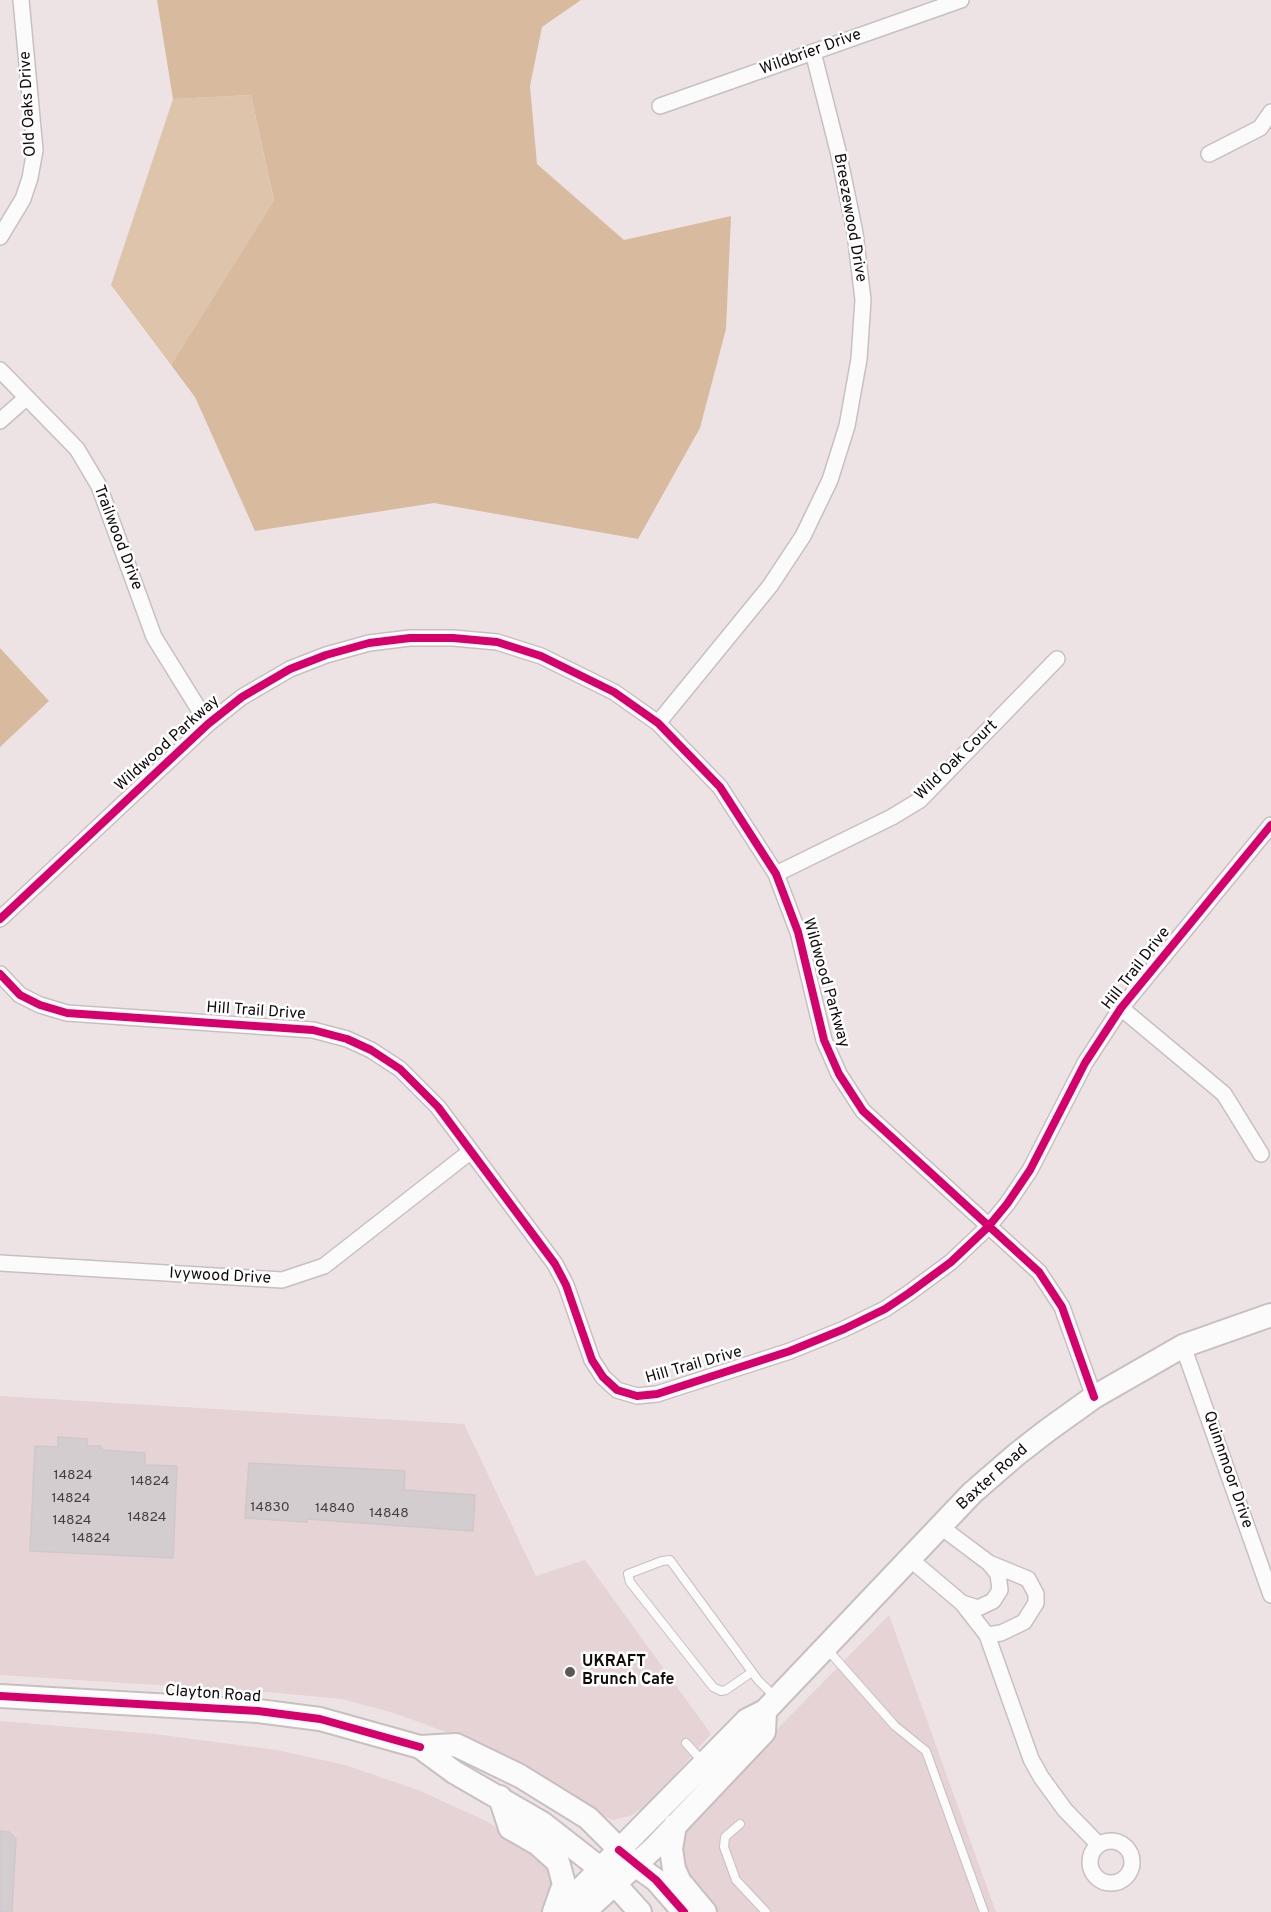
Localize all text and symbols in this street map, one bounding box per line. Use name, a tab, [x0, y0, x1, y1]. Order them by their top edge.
street label: Wildbrier Drive	[758, 26, 864, 80]
street label: Old Oaks Drive	[17, 51, 41, 157]
street label: Breezewood Drive	[828, 152, 870, 284]
street label: Trailwood Drive	[88, 483, 146, 593]
street label: Wildwood Parkway	[112, 692, 224, 796]
street label: Wild Oak Court	[912, 717, 1002, 805]
street label: Wildwood Parkway	[797, 916, 853, 1050]
street label: Hill Trail Drive	[1099, 924, 1175, 1014]
street label: Hill Trail Drive	[206, 999, 306, 1025]
street label: Ivywood Drive	[169, 1265, 271, 1289]
street label: Hill Trail Drive	[643, 1343, 745, 1389]
street label: Quinnmoor Drive	[1198, 1409, 1256, 1531]
street label: Baxter Road	[953, 1441, 1033, 1515]
house number: 14824	[53, 1468, 93, 1484]
house number: 14824	[130, 1474, 170, 1490]
house number: 14824	[51, 1491, 91, 1507]
house number: 14830	[250, 1500, 290, 1516]
house number: 14840	[315, 1501, 355, 1517]
house number: 14848	[369, 1506, 409, 1522]
house number: 14824	[127, 1510, 167, 1526]
house number: 14824	[52, 1513, 92, 1529]
house number: 14824	[71, 1531, 111, 1547]
place label: UKRAFT Brunch Cafe	[582, 1653, 674, 1691]
marker: UKRAFT Brunch Cafe	[563, 1665, 577, 1679]
street label: Clayton Road	[164, 1682, 262, 1708]

